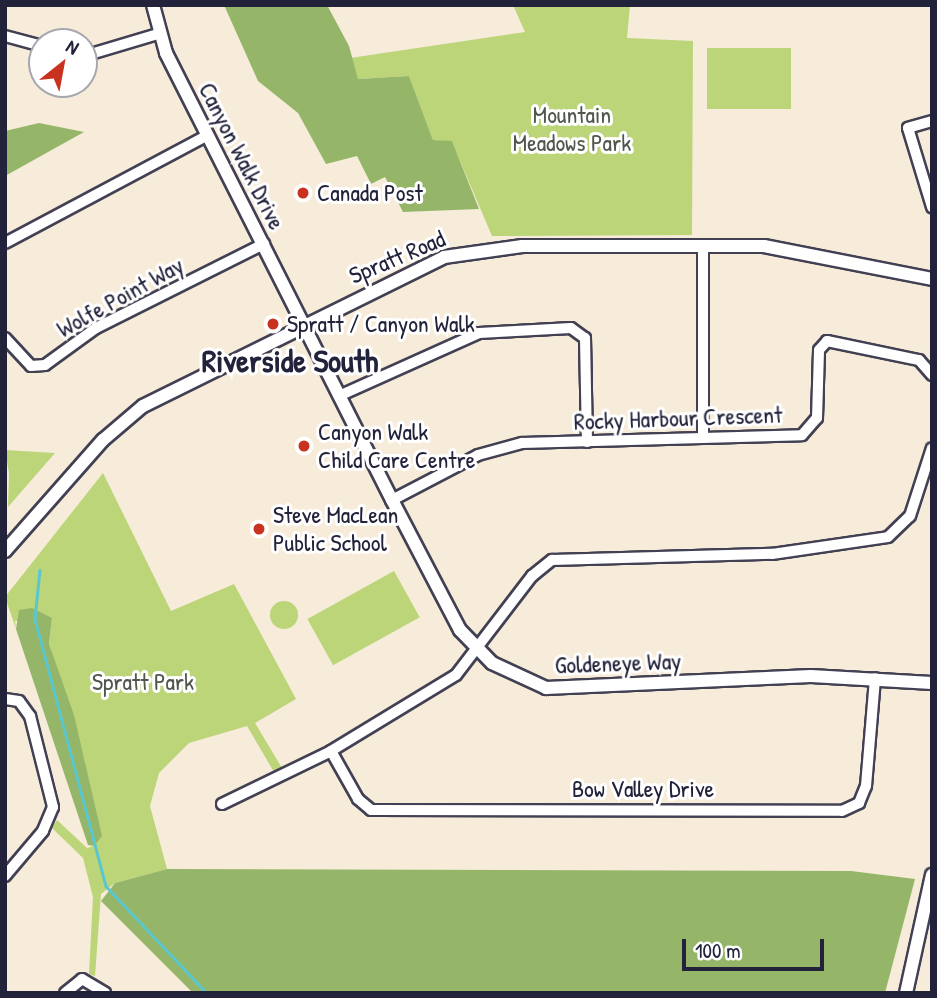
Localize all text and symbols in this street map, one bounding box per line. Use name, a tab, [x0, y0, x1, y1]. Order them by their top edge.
north arrow	[28, 28, 98, 98]
text: N	[62, 33, 84, 60]
street label: Canyon Walk Drive	[193, 78, 291, 234]
park label: Mountain Meadows Park	[513, 101, 631, 157]
place label: Canada Post	[317, 179, 423, 207]
marker: Canada Post	[295, 185, 311, 201]
street label: Spratt Road	[345, 224, 449, 290]
street label: Wolfe Point Way	[52, 250, 188, 344]
place label: Spratt / Canyon Walk	[287, 310, 475, 338]
marker: Spratt / Canyon Walk	[265, 316, 281, 332]
district label: Riverside South	[202, 342, 378, 380]
street label: Rocky Harbour Crescent	[573, 400, 783, 436]
place label: Canyon Walk Child Care Centre	[318, 418, 475, 474]
marker: Canyon Walk Child Care Centre	[296, 438, 312, 454]
place label: Steve MacLean Public School	[273, 501, 398, 557]
marker: Steve MacLean Public School	[251, 521, 267, 537]
street label: Goldeneye Way	[554, 646, 682, 680]
park label: Spratt Park	[92, 668, 194, 696]
street label: Bow Valley Drive	[572, 775, 714, 803]
scale bar	[685, 925, 827, 969]
text: 100 m	[695, 936, 741, 965]

